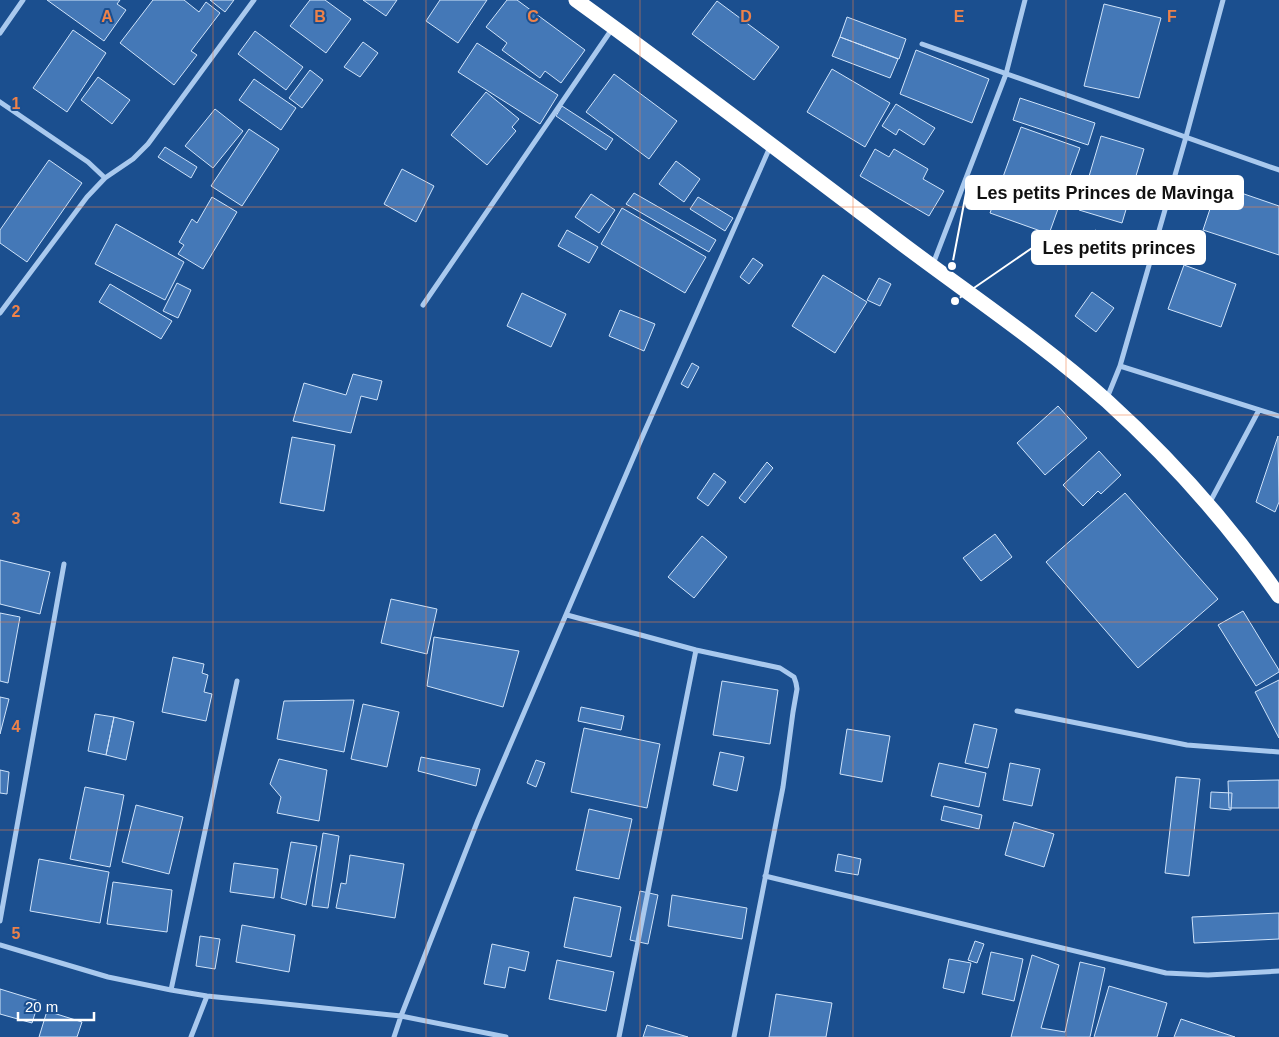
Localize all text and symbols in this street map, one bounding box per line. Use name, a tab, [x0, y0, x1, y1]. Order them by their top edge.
text: A	[101, 8, 113, 25]
text: B	[314, 8, 326, 25]
text: C	[527, 8, 539, 25]
text: D	[740, 8, 752, 25]
text: E	[954, 8, 965, 25]
text: F	[1167, 8, 1177, 25]
text: 1	[12, 95, 21, 112]
callout: Les petits Princes de Mavinga	[966, 176, 1243, 209]
text: Les petits Princes de Mavinga	[976, 183, 1235, 203]
callout: Les petits princes	[1032, 231, 1205, 264]
text: Les petits princes	[1042, 238, 1196, 258]
text: 2	[12, 303, 21, 320]
text: 3	[12, 510, 21, 527]
text: 4	[12, 718, 21, 735]
text: 5	[12, 925, 21, 942]
scale bar	[18, 990, 94, 1022]
text: 20 m	[25, 998, 58, 1015]

